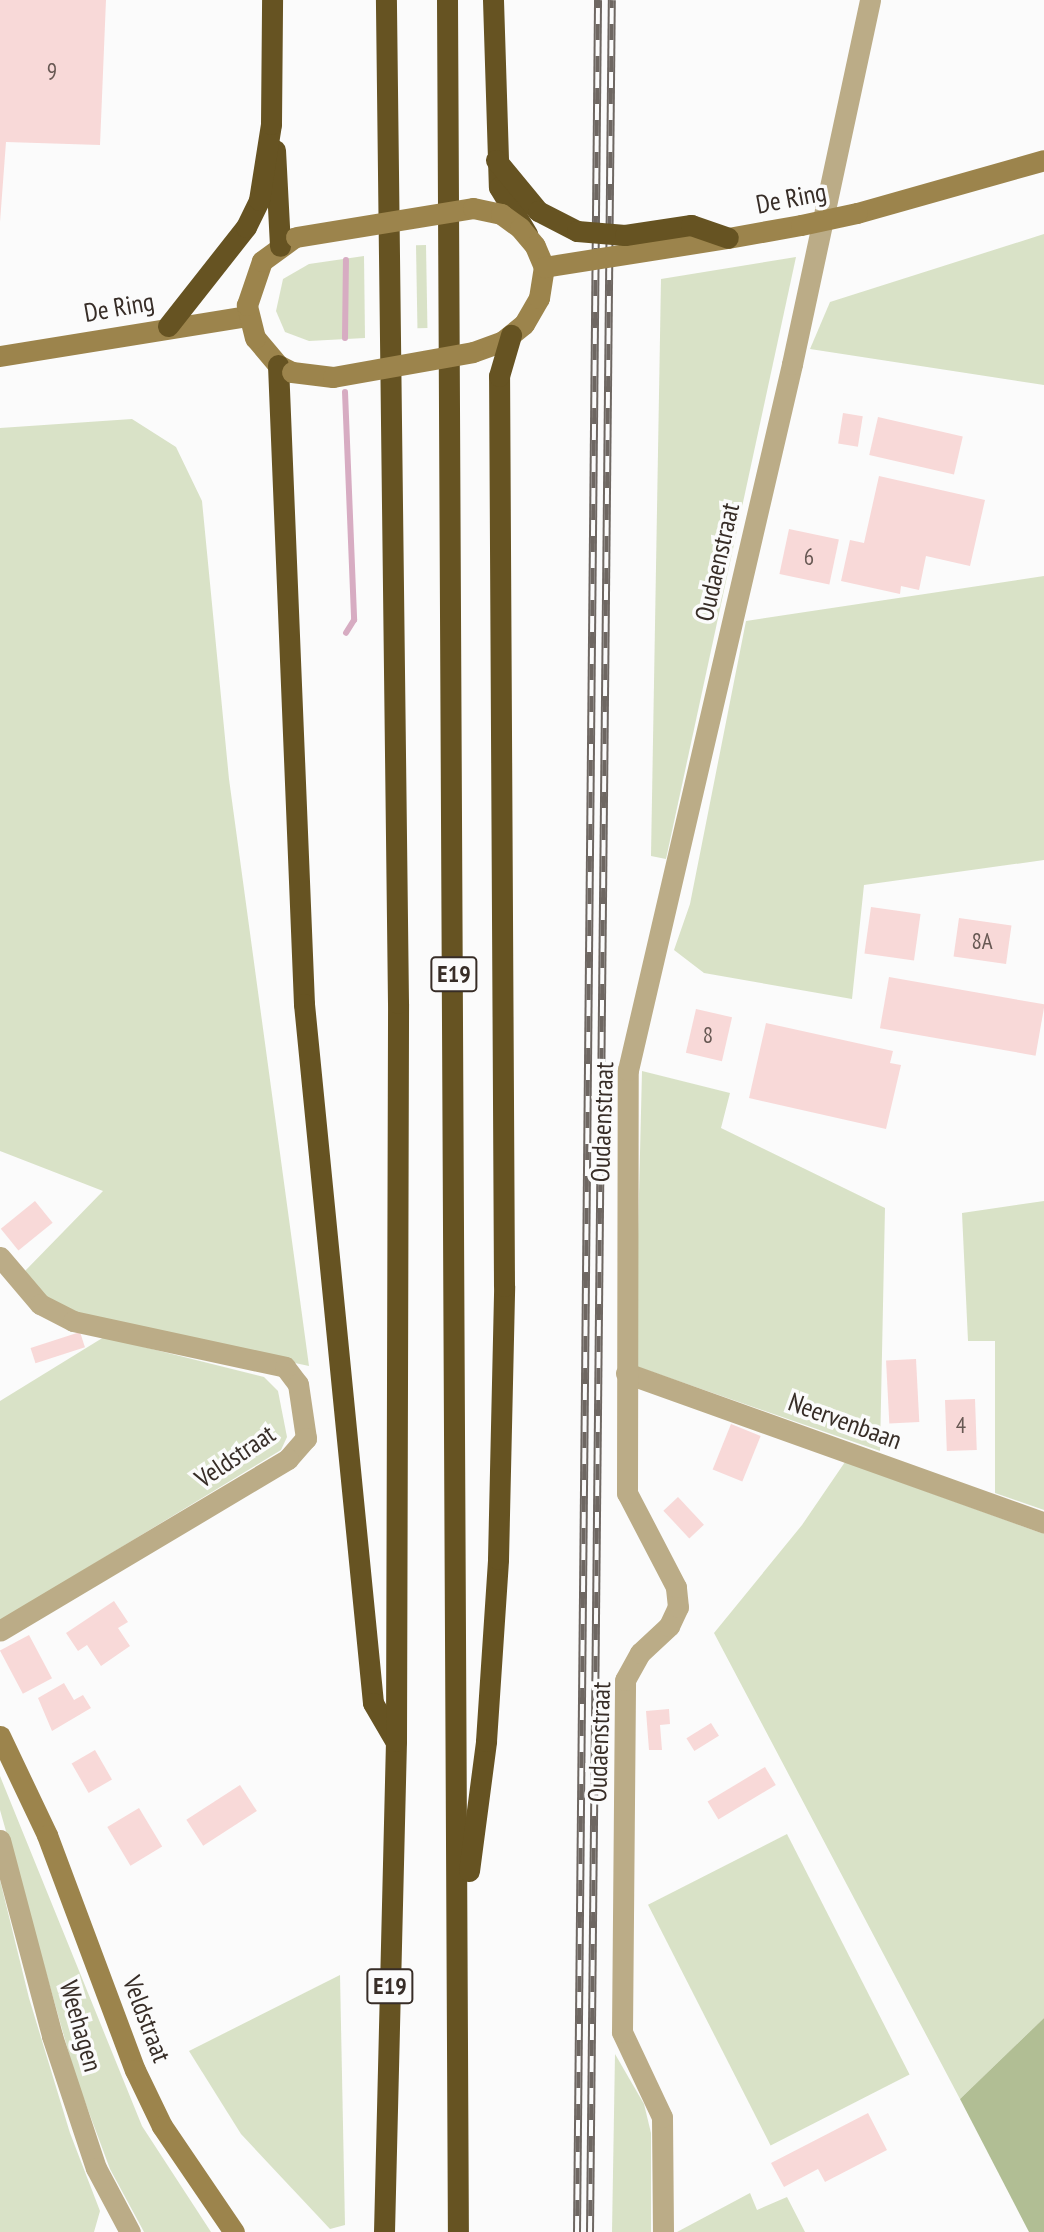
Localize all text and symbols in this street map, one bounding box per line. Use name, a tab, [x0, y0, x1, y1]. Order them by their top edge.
house number: 9	[47, 57, 57, 85]
street label: De Ring	[753, 176, 829, 220]
street label: De Ring	[81, 286, 157, 328]
street label: Oudaenstraat	[688, 500, 746, 624]
house number: 6	[804, 543, 814, 571]
house number: 8A	[971, 927, 993, 955]
road number: E19	[430, 954, 478, 994]
house number: 8	[703, 1021, 713, 1049]
street label: Oudaenstraat	[584, 1061, 620, 1183]
street label: Neervenbaan	[784, 1386, 906, 1456]
house number: 4	[956, 1411, 966, 1439]
street label: Veldstraat	[189, 1418, 281, 1494]
street label: Oudaenstraat	[581, 1681, 617, 1803]
road number: E19	[366, 1966, 414, 2007]
street label: Veldstraat	[116, 1971, 178, 2067]
street label: Weehagen	[53, 1977, 109, 2075]

